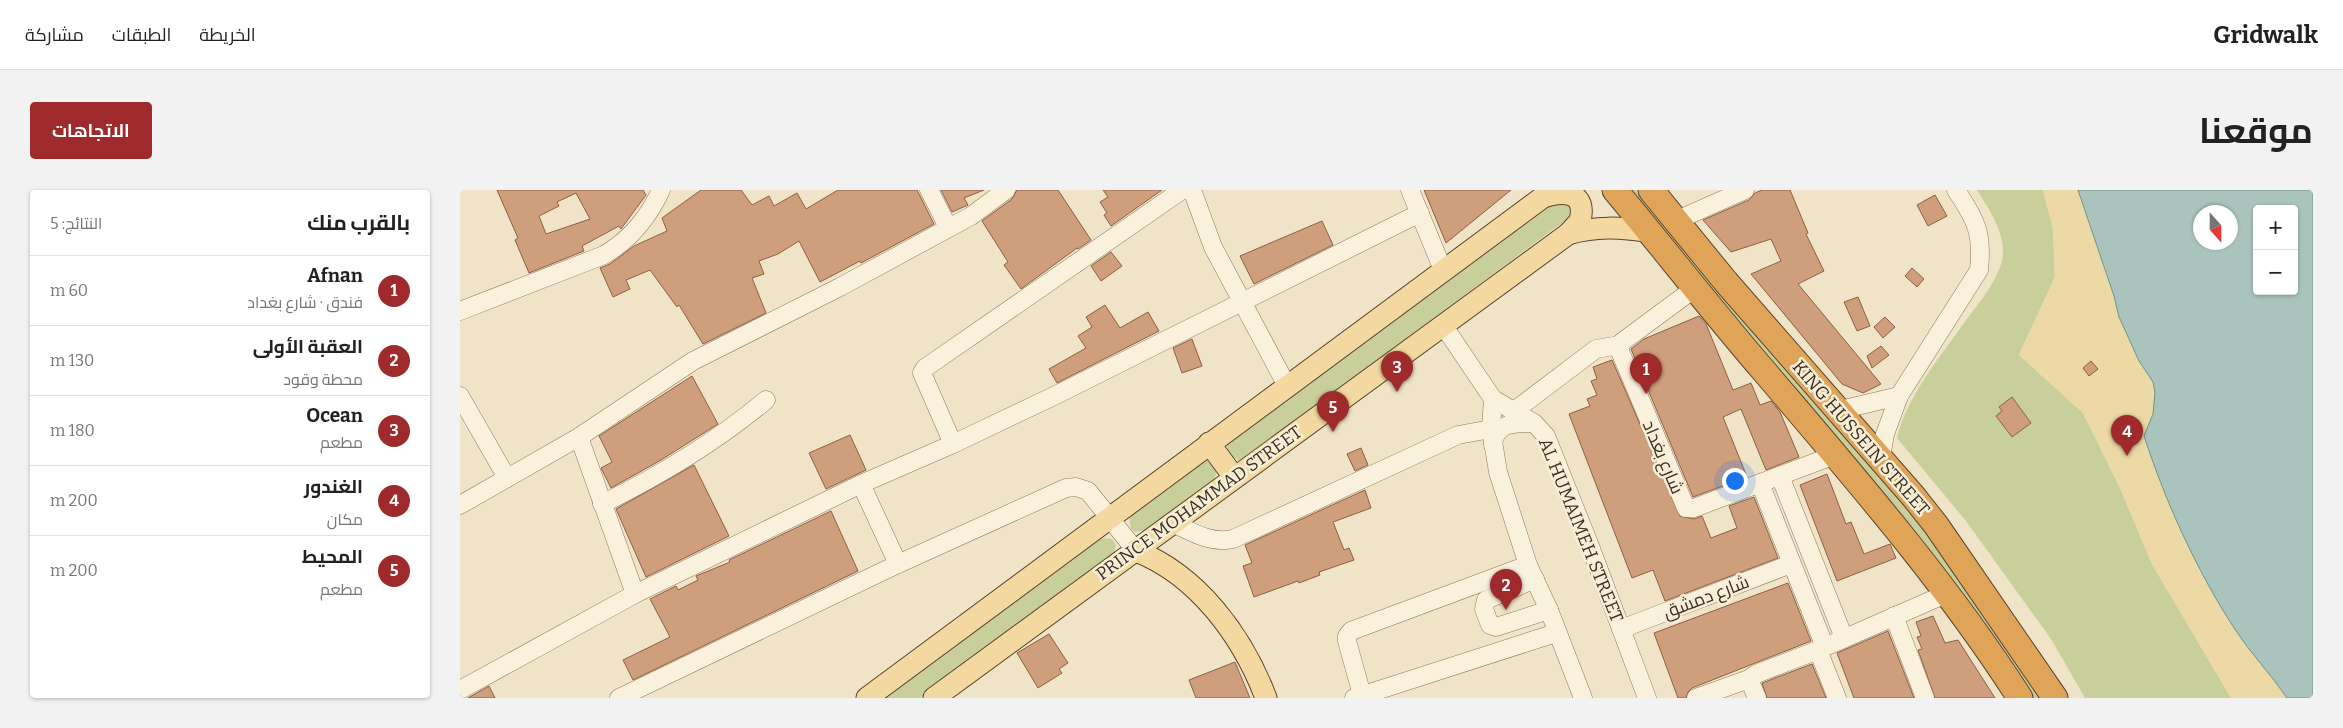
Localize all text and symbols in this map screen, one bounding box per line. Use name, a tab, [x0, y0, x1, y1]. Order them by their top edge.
text: Gridwalk	[2213, 21, 2318, 49]
text: مشاركة	[25, 24, 84, 46]
text: الطبقات	[112, 24, 171, 46]
text: الخريطة	[199, 24, 256, 46]
button: الاتجاهات	[30, 102, 152, 159]
text: موقعنا	[2199, 110, 2313, 152]
north arrow	[2193, 205, 2238, 250]
map controls	[2253, 205, 2298, 295]
button: +	[2253, 205, 2298, 250]
text: بالقرب منك	[307, 210, 410, 236]
text: النتائج: 5	[50, 214, 102, 233]
button: −	[2253, 250, 2298, 295]
text: Afnan	[307, 264, 363, 287]
text: 60 m	[50, 281, 88, 300]
text: 1	[391, 281, 397, 300]
text: فندق · شارع بغداد	[247, 293, 363, 312]
text: العقبة الأولى	[253, 335, 363, 358]
text: 130 m	[50, 351, 94, 370]
text: 2	[390, 351, 399, 370]
pin: 3	[1381, 351, 1413, 392]
pin: 1	[1630, 353, 1662, 394]
street label: KING HUSSEIN STREET	[1788, 356, 1935, 520]
text: محطة وقود	[283, 370, 363, 389]
pin: 5	[1317, 391, 1349, 432]
text: Ocean	[306, 404, 363, 427]
pin: 4	[2111, 415, 2143, 456]
street label: شارع بغداد	[1637, 417, 1688, 498]
text: 180 m	[50, 421, 95, 440]
text: 3	[389, 421, 399, 440]
street label: PRINCE MOHAMMAD STREET	[1092, 421, 1307, 585]
text: مطعم	[320, 433, 363, 452]
street label: AL HUMAIMEH STREET	[1534, 435, 1628, 626]
your location	[1722, 468, 1748, 494]
text: الغندور	[304, 475, 363, 498]
text: 200 m	[50, 491, 98, 510]
text: 4	[389, 491, 399, 510]
text: مكان	[327, 510, 363, 529]
text: المحيط	[302, 545, 363, 568]
text: 200 m	[50, 561, 98, 580]
text: 5	[390, 561, 398, 580]
pin: 2	[1490, 569, 1522, 610]
street label: شارع دمشق	[1660, 571, 1752, 624]
text: مطعم	[320, 580, 363, 599]

